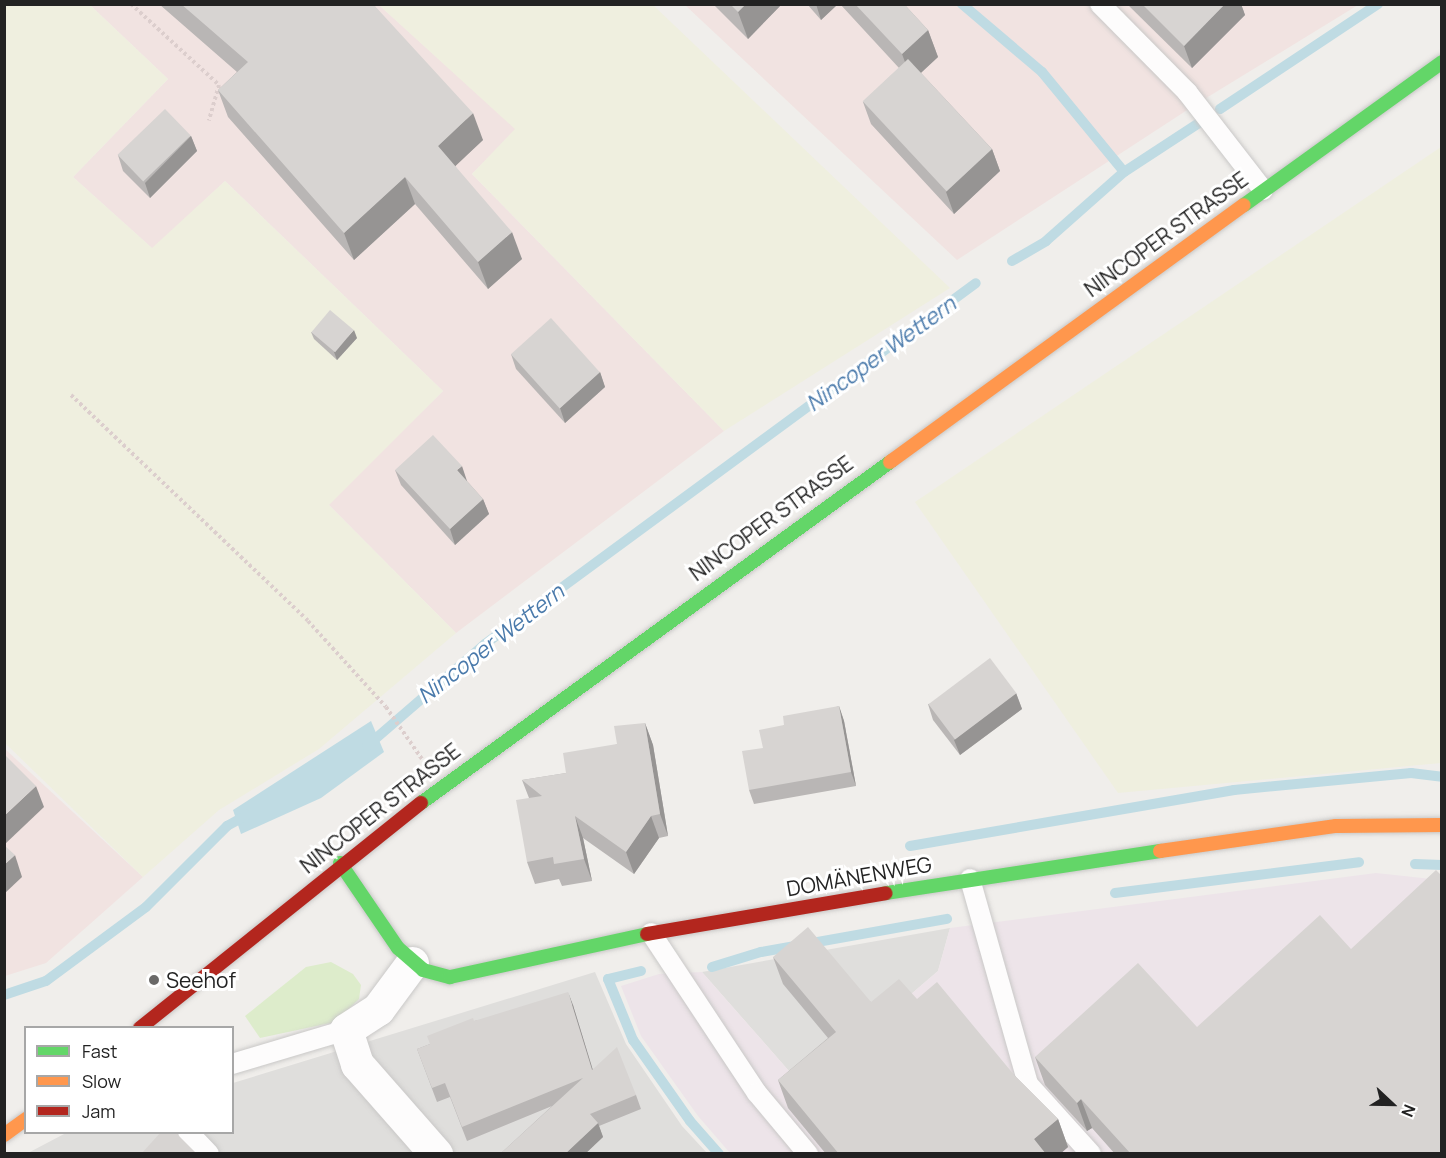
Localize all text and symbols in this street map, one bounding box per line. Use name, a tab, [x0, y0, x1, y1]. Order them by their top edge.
street label: NINCOPER STRASSE	[1079, 166, 1253, 302]
water label: Nincoper Wettern	[801, 291, 961, 417]
street label: NINCOPER STRASSE	[684, 450, 858, 586]
water label: Nincoper Wettern	[413, 579, 569, 709]
street label: NINCOPER STRASSE	[295, 738, 465, 878]
street label: DOMÄNENWEG	[785, 851, 933, 901]
place label: Seehof	[166, 967, 236, 993]
marker: Seehof	[147, 973, 161, 987]
legend	[24, 1026, 234, 1134]
text: Fast	[82, 1039, 117, 1063]
text: Slow	[82, 1069, 121, 1093]
north arrow	[1362, 1074, 1422, 1134]
text: Jam	[82, 1099, 116, 1123]
text: N	[1396, 1101, 1421, 1120]

